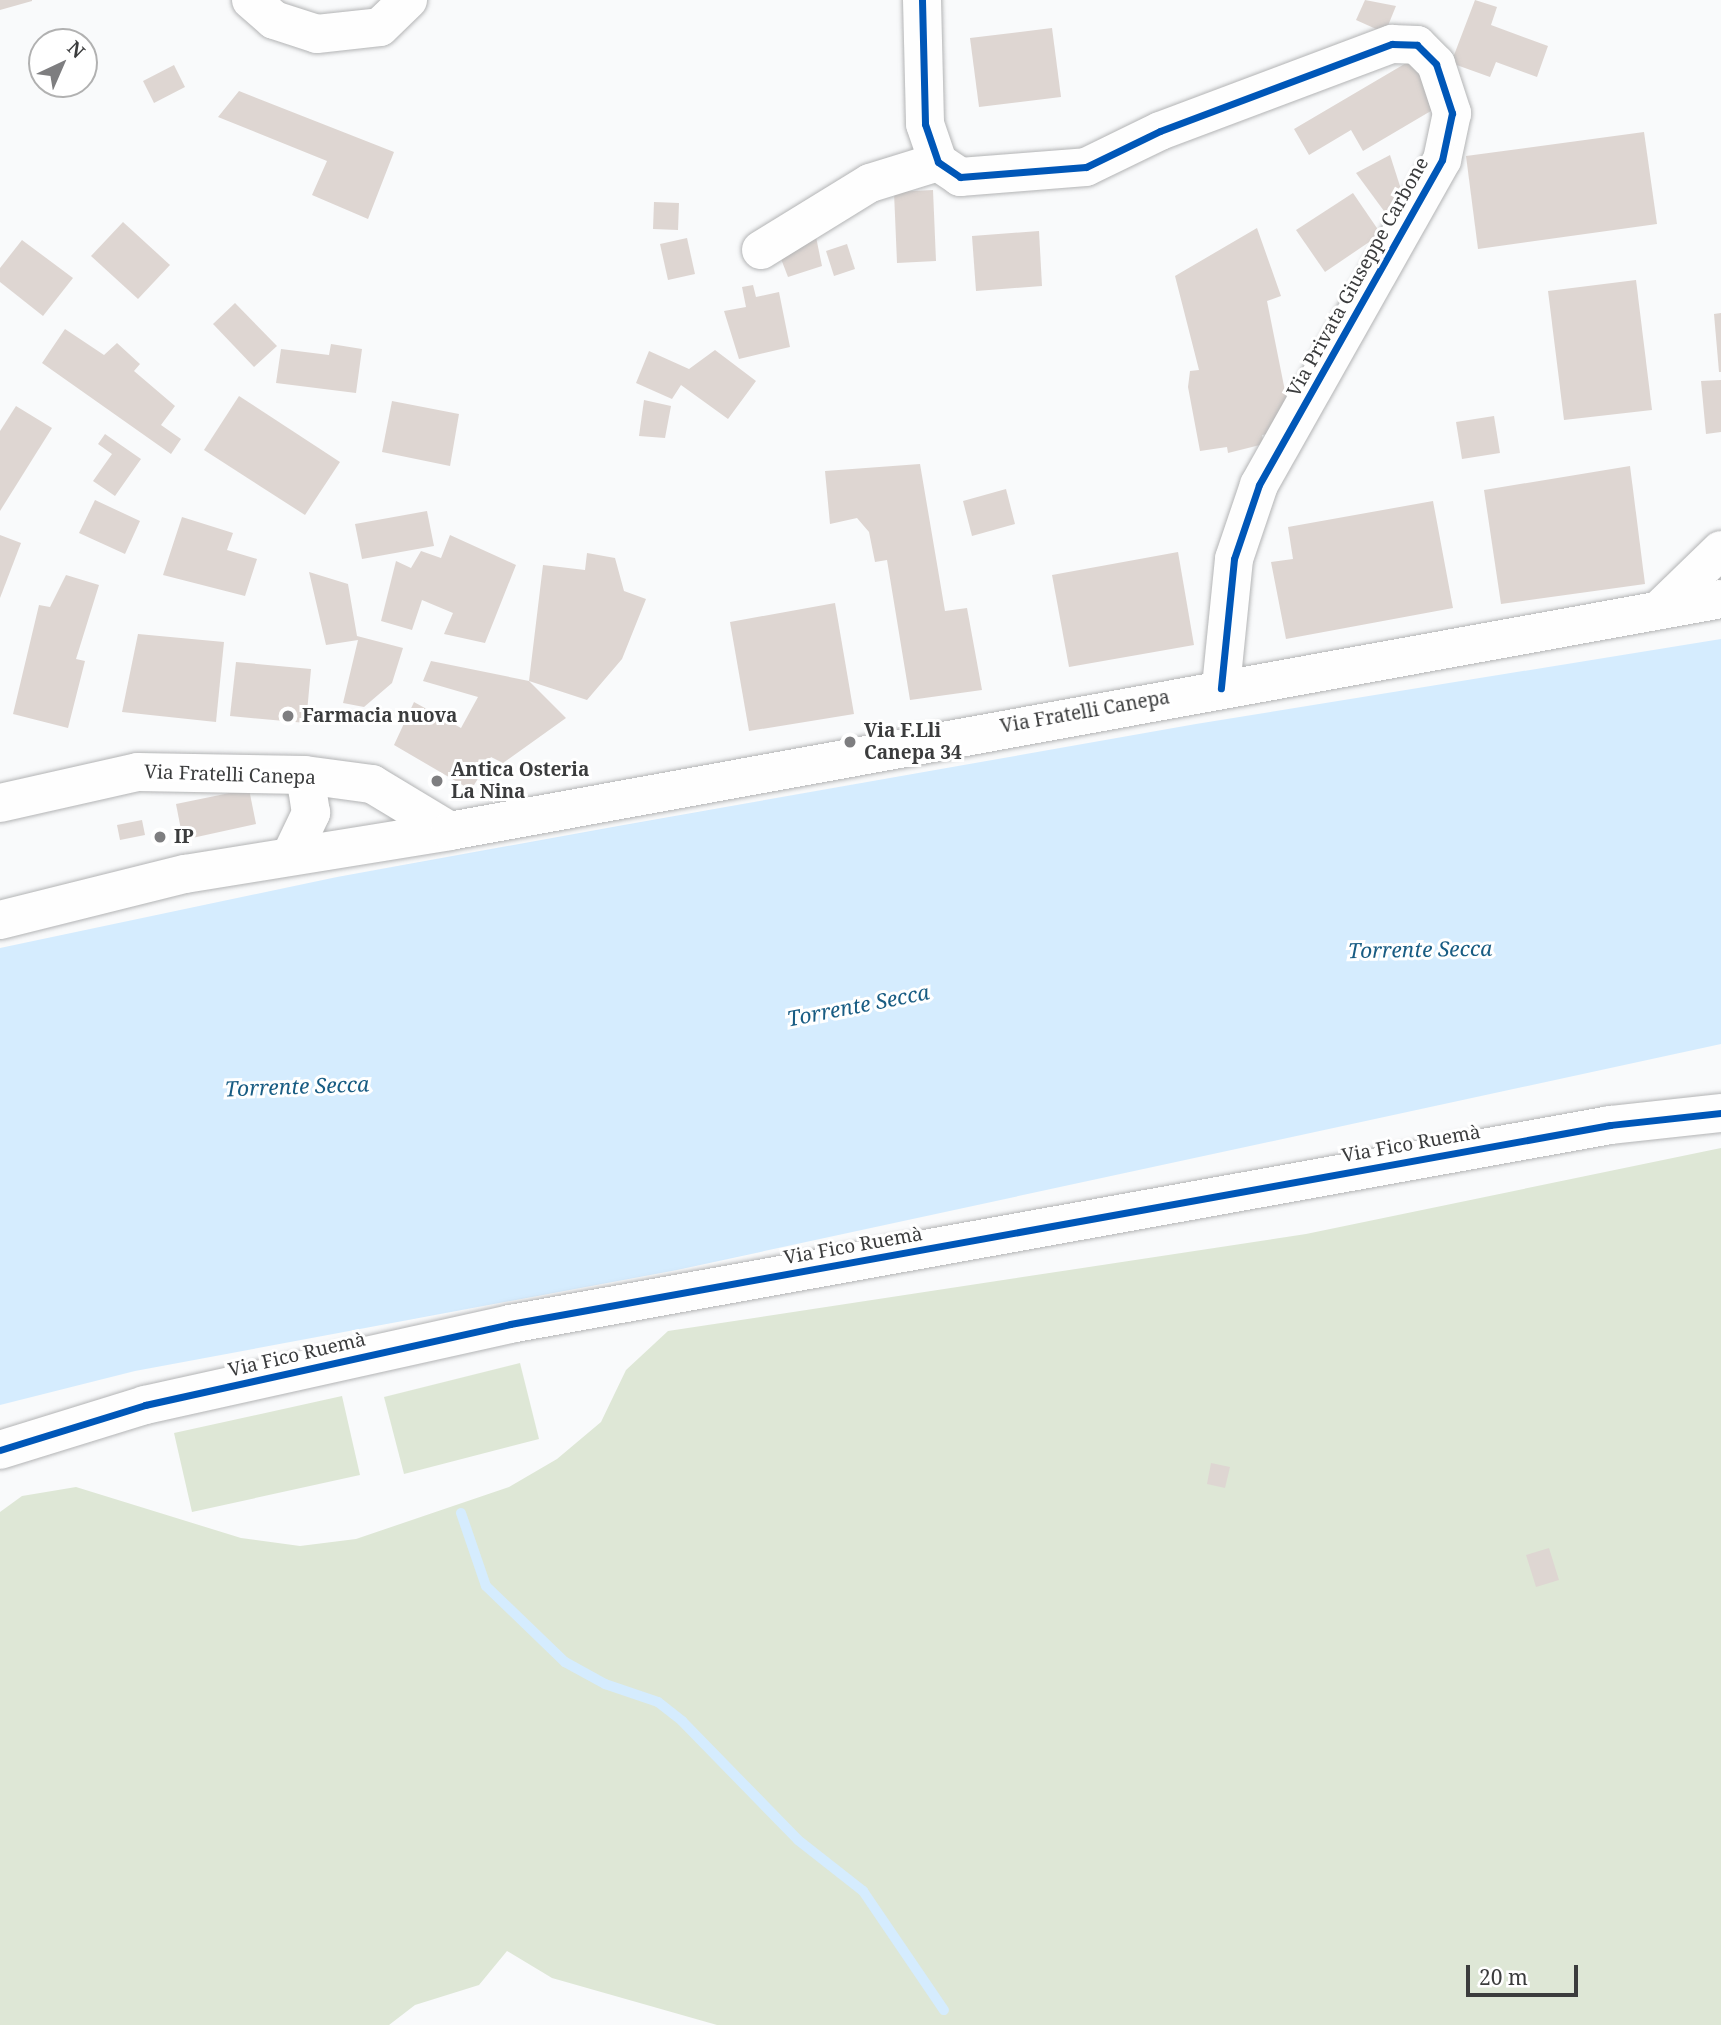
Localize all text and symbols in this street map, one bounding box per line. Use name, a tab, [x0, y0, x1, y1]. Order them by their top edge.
north arrow	[28, 28, 98, 98]
text: N	[62, 35, 91, 64]
street label: Via Privata Giuseppe Carbone	[1283, 153, 1433, 401]
street label: Via Fratelli Canepa	[998, 686, 1172, 738]
place label: Farmacia nuova	[302, 705, 457, 727]
marker: Farmacia nuova	[280, 708, 296, 724]
place label: Via F.Lli Canepa 34	[864, 720, 962, 764]
marker: Via F.Lli Canepa 34	[842, 734, 858, 750]
place label: Antica Osteria La Nina	[451, 759, 589, 803]
street label: Via Fratelli Canepa	[144, 761, 316, 789]
marker: Antica Osteria La Nina	[429, 773, 445, 789]
place label: IP	[174, 826, 194, 848]
marker: IP	[152, 829, 168, 845]
water label: Torrente Secca	[1348, 935, 1492, 963]
water label: Torrente Secca	[785, 979, 931, 1031]
water label: Torrente Secca	[224, 1071, 370, 1101]
street label: Via Fico Ruemà	[1340, 1121, 1482, 1167]
street label: Via Fico Ruemà	[782, 1223, 924, 1269]
street label: Via Fico Ruemà	[226, 1328, 368, 1382]
scale bar	[1469, 1952, 1581, 1996]
text: 20 m	[1479, 1963, 1528, 1991]

